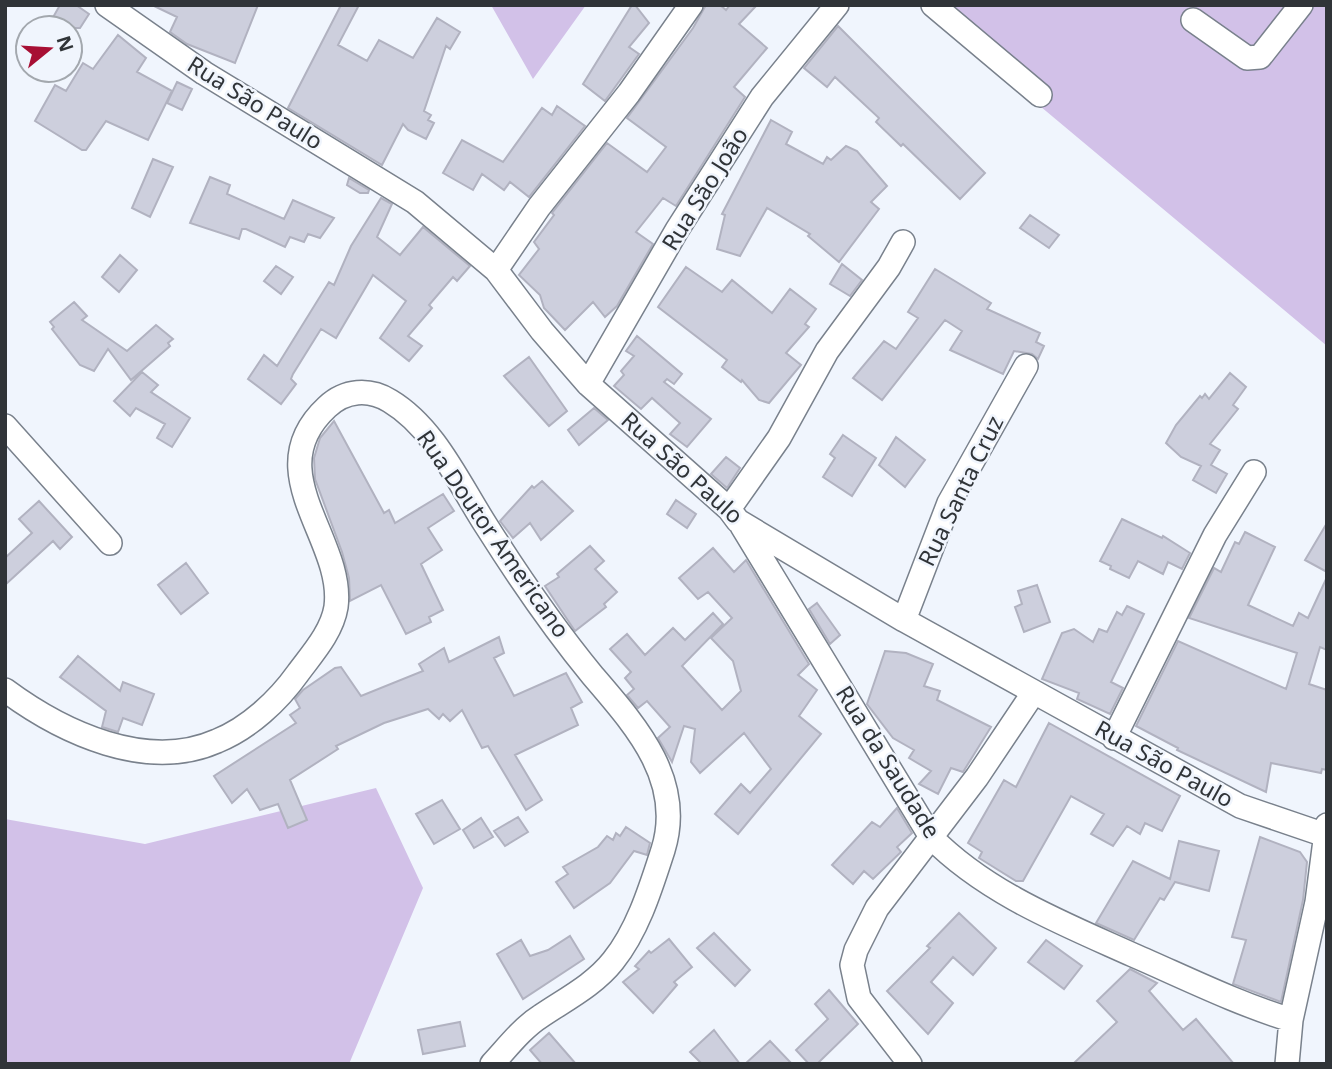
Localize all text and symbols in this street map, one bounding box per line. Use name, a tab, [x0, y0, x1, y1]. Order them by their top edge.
north arrow	[14, 14, 84, 84]
text: N	[50, 32, 80, 55]
street label: Rua São Paulo	[182, 48, 329, 156]
street label: Rua São João	[654, 121, 755, 256]
street label: Rua São Paulo	[615, 404, 750, 531]
street label: Rua Santa Cruz	[910, 410, 1010, 571]
street label: Rua Doutor Americano	[410, 423, 578, 644]
street label: Rua da Saudade	[829, 679, 949, 844]
street label: Rua São Paulo	[1090, 712, 1239, 814]

